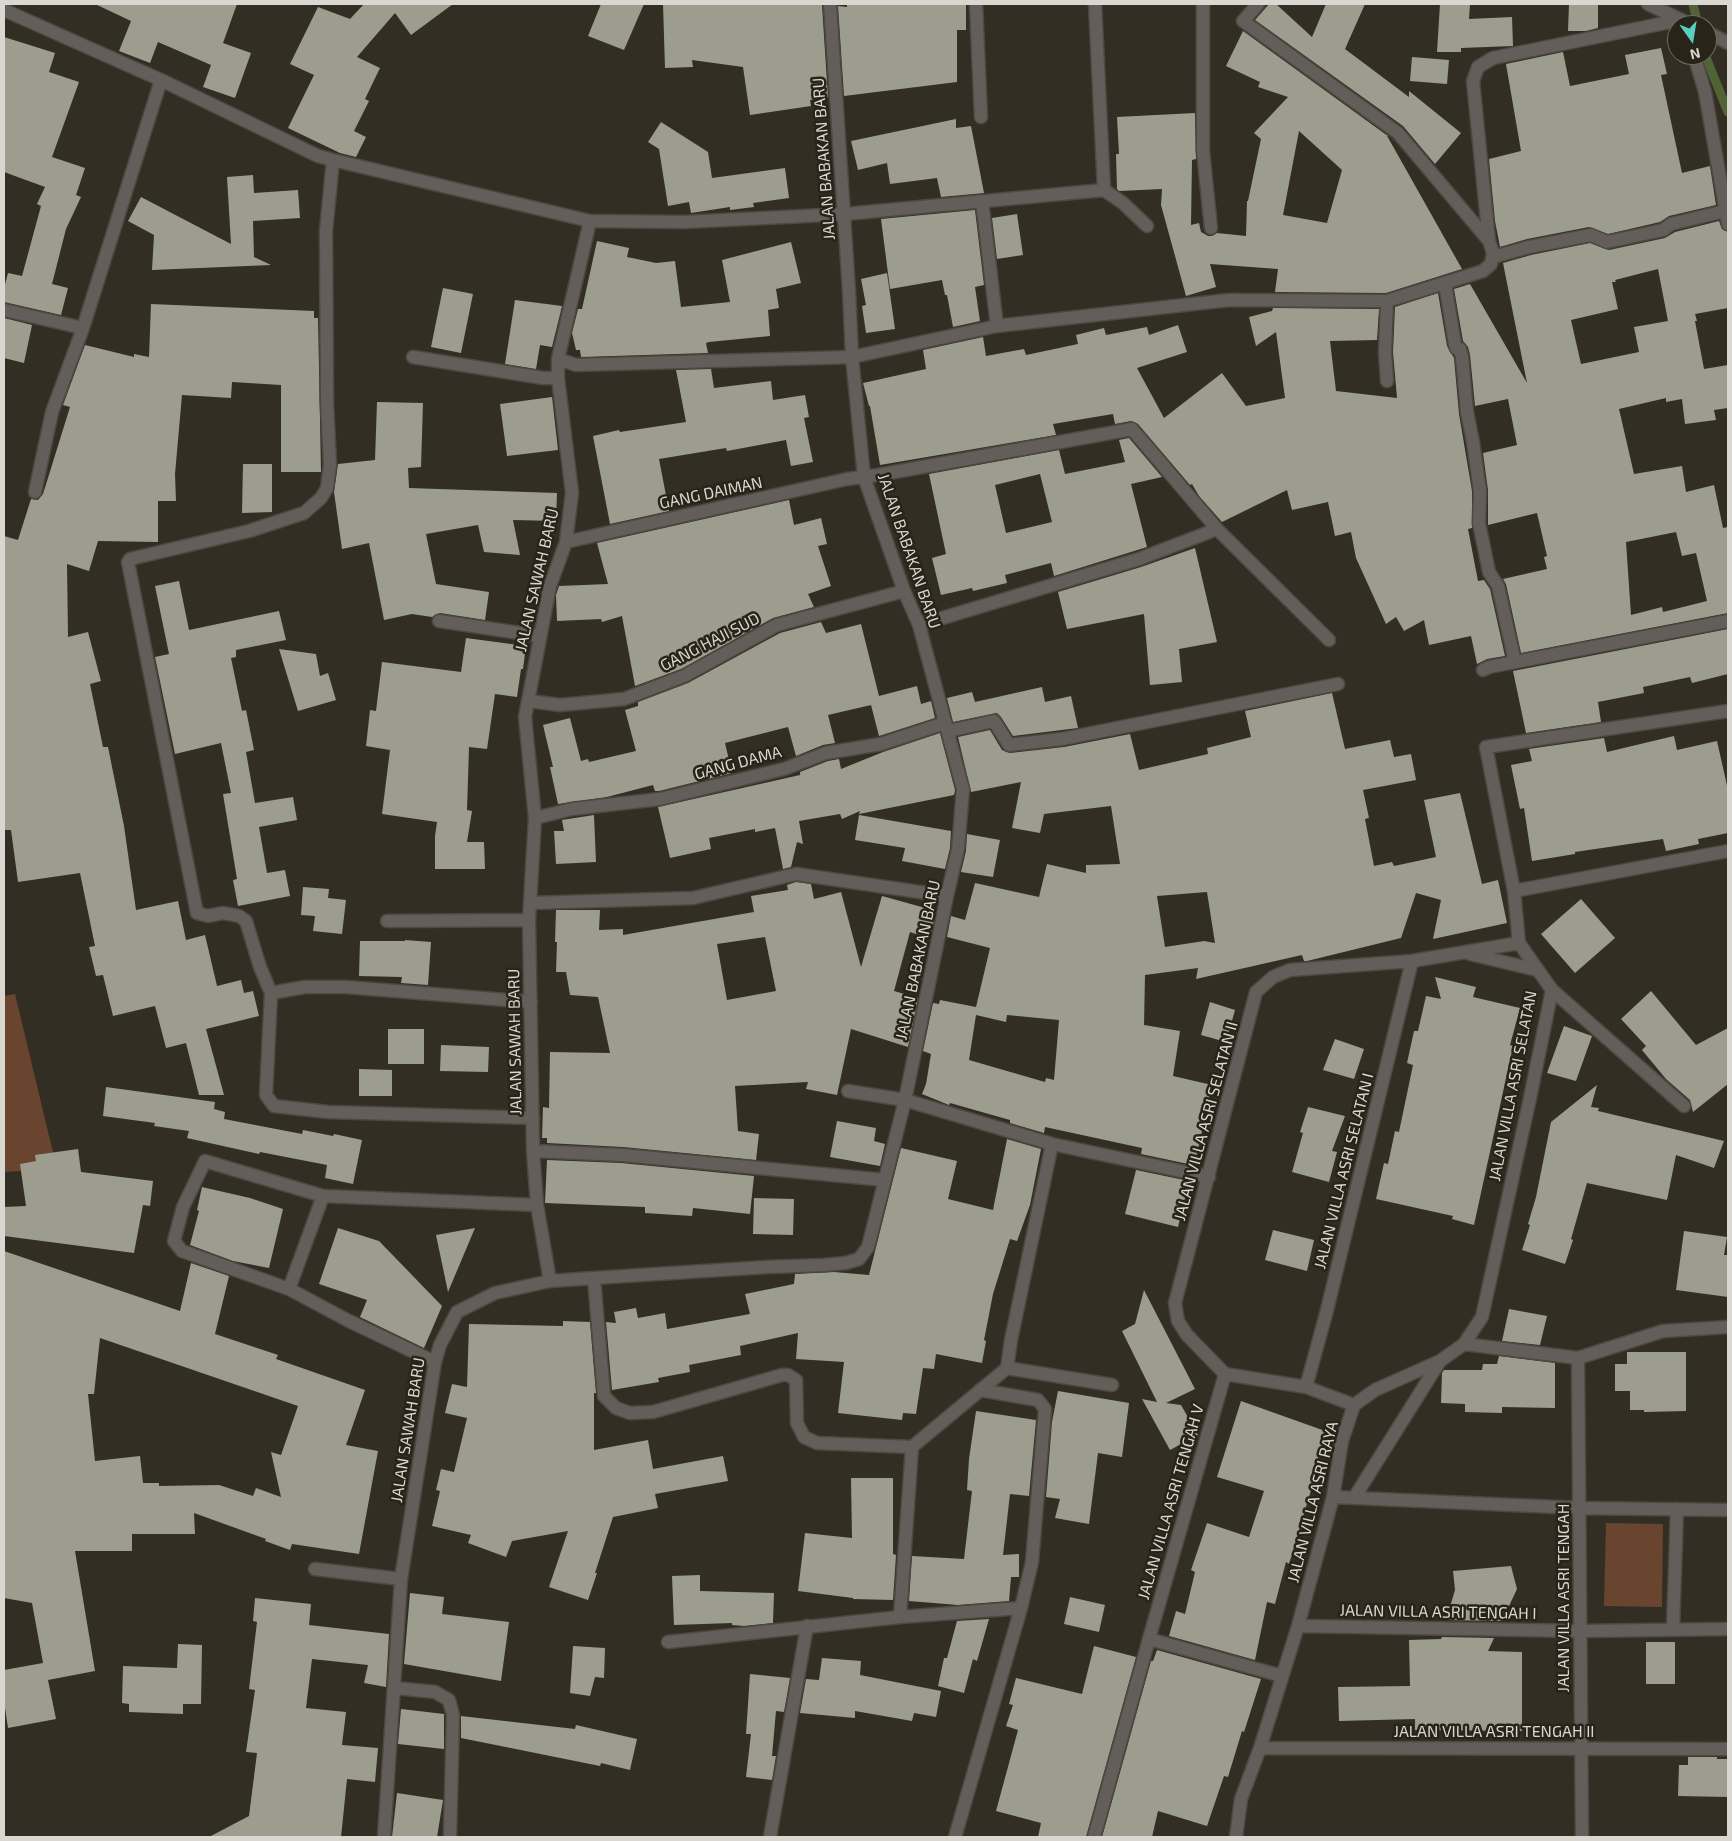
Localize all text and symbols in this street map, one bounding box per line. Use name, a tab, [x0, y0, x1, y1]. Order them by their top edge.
north arrow	[1667, 15, 1717, 65]
text: N	[1688, 45, 1702, 64]
street label: JALAN BABAKAN BARU	[809, 77, 839, 241]
street label: JALAN BABAKAN BARU	[873, 471, 945, 631]
street label: GANG DAIMAN	[658, 473, 764, 513]
street label: JALAN SAWAH BARU	[511, 507, 563, 653]
street label: GANG HAJI SUD	[657, 609, 763, 675]
street label: GANG DAMA	[692, 742, 784, 784]
street label: JALAN BABAKAN BARU	[892, 878, 944, 1042]
street label: JALAN SAWAH BARU	[504, 969, 526, 1115]
street label: JALAN VILLA ASRI SELATAN	[1485, 989, 1541, 1183]
street label: JALAN VILLA ASRI SELATAN II	[1170, 1019, 1242, 1223]
street label: JALAN VILLA ASRI SELATAN I	[1310, 1071, 1378, 1271]
street label: JALAN SAWAH BARU	[387, 1356, 429, 1504]
street label: JALAN VILLA ASRI TENGAH V	[1134, 1402, 1208, 1602]
street label: JALAN VILLA ASRI RAYA	[1284, 1419, 1342, 1585]
street label: JALAN VILLA ASRI TENGAH	[1554, 1503, 1574, 1693]
street label: JALAN VILLA ASRI TENGAH I	[1339, 1601, 1537, 1623]
street label: JALAN VILLA ASRI TENGAH II	[1393, 1722, 1595, 1742]

